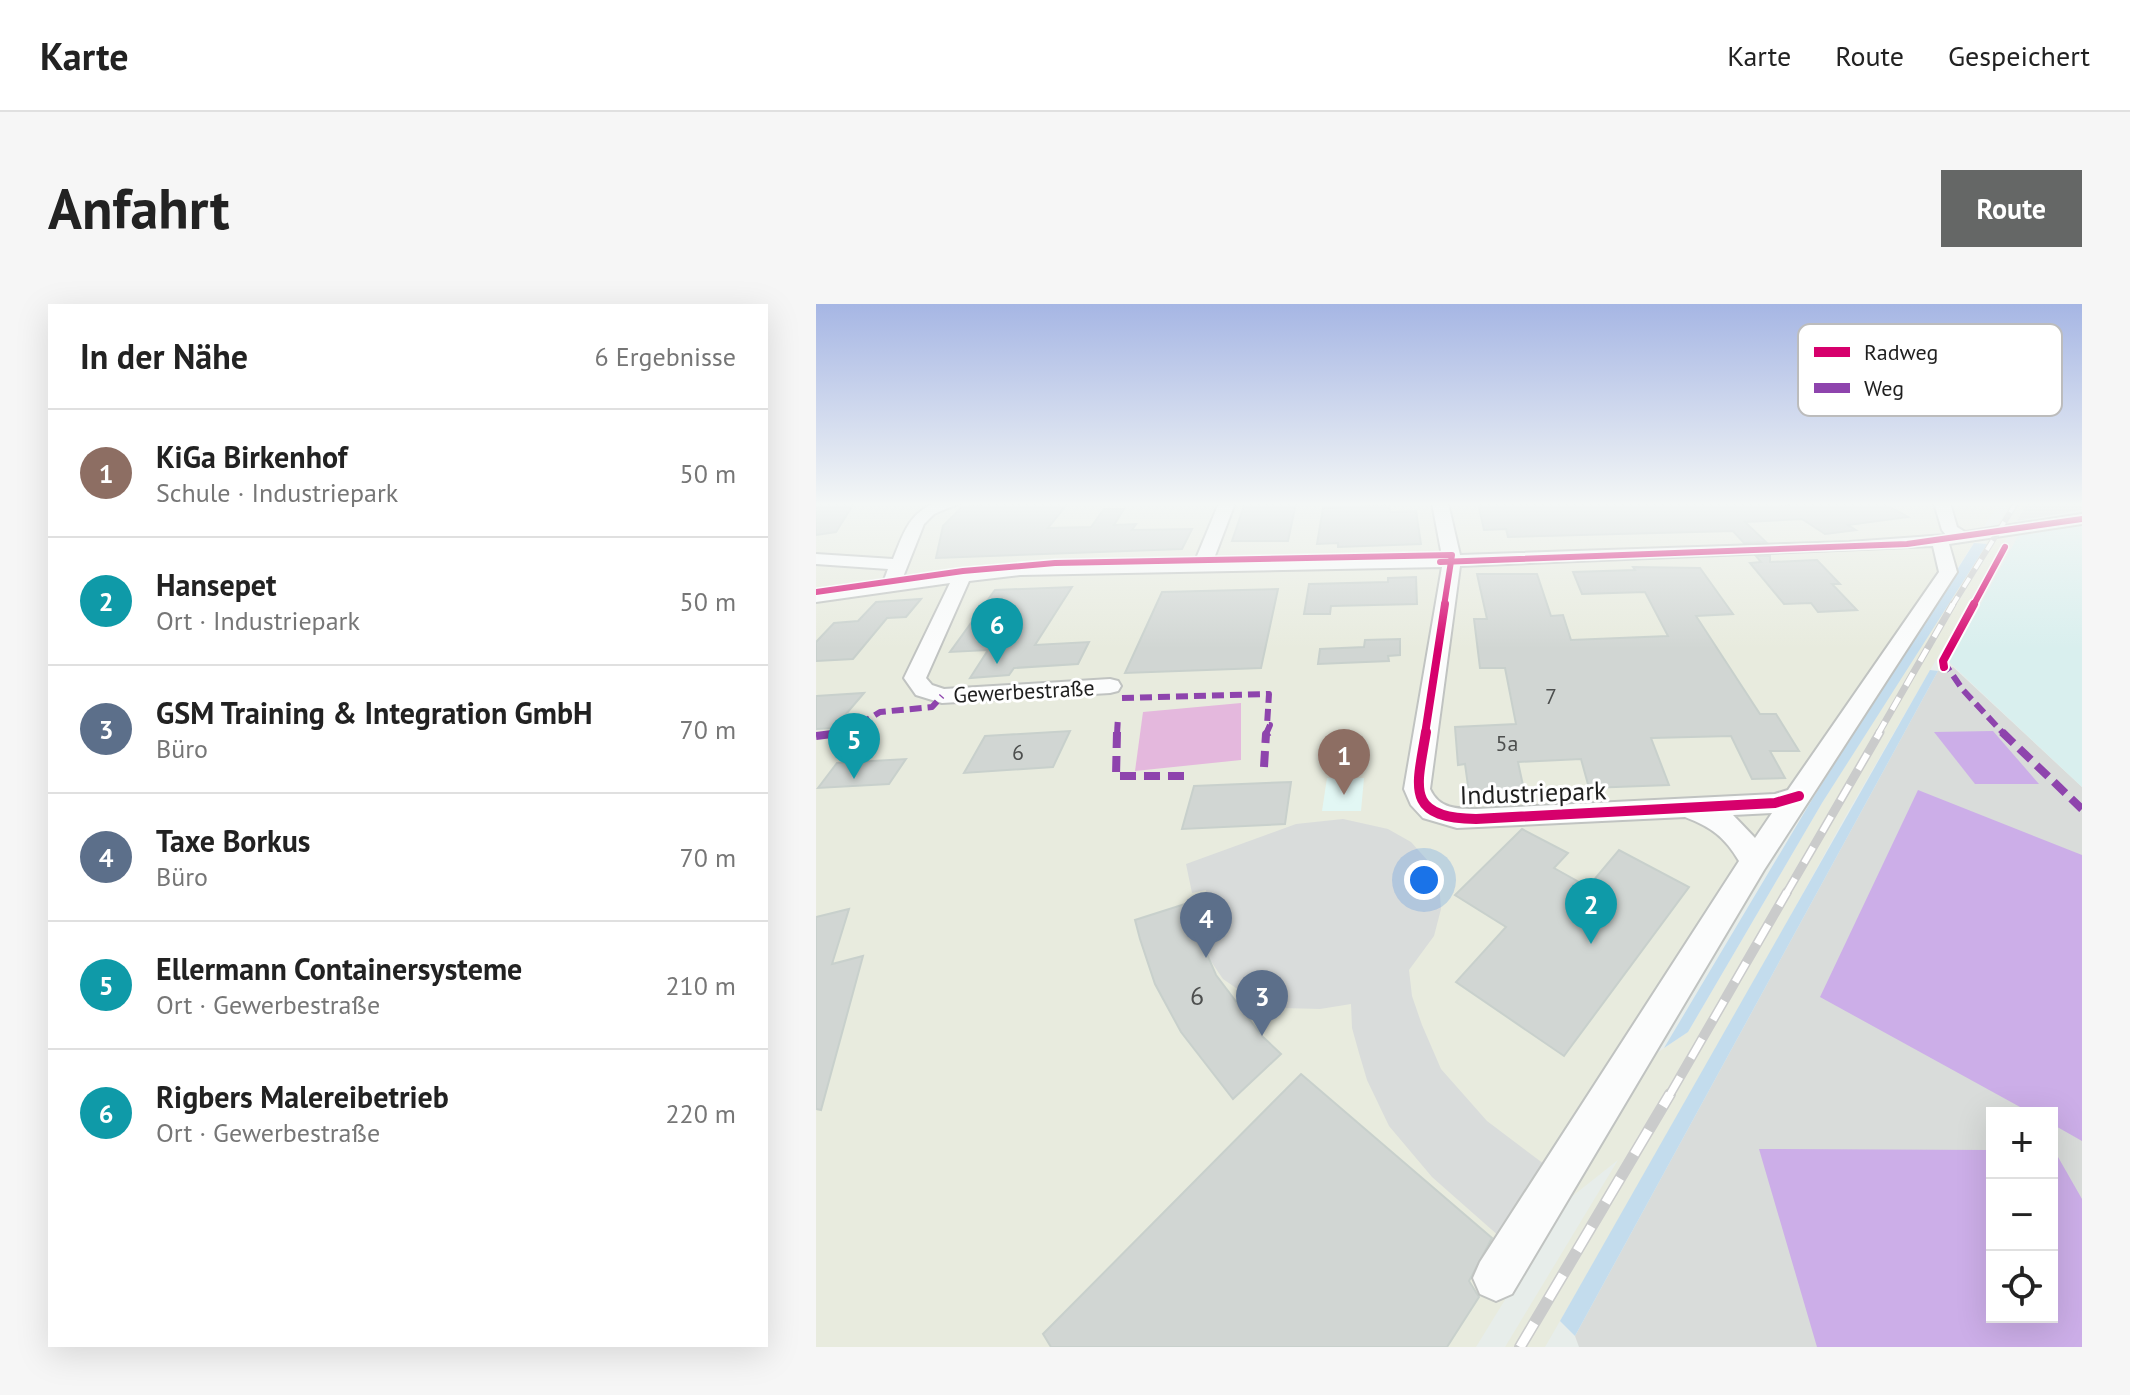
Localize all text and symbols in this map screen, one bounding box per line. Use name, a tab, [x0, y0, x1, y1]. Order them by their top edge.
text: Karte	[40, 31, 129, 80]
text: Karte	[1727, 37, 1791, 74]
text: Route	[1835, 37, 1904, 74]
text: Gespeichert	[1948, 37, 2090, 74]
button: Route	[1941, 170, 2082, 247]
text: Anfahrt	[48, 172, 230, 244]
legend	[1798, 324, 2062, 416]
text: In der Nähe	[80, 334, 248, 378]
text: Radweg	[1864, 338, 1938, 366]
text: 6 Ergebnisse	[595, 340, 736, 373]
text: Weg	[1864, 374, 1904, 402]
text: KiGa Birkenhof	[156, 437, 347, 476]
text: 1	[99, 457, 113, 490]
text: 50 m	[680, 457, 736, 490]
text: Schule · Industriepark	[156, 476, 398, 509]
text: Hansepet	[156, 565, 277, 604]
text: 2	[99, 585, 113, 618]
text: 50 m	[680, 585, 736, 618]
pin: 6	[971, 598, 1023, 664]
text: Ort · Industriepark	[156, 604, 360, 637]
street label: Gewerbestraße	[953, 673, 1095, 709]
house number: 7	[1545, 682, 1557, 710]
text: GSM Training & Integration GmbH	[156, 693, 593, 732]
text: 3	[99, 713, 113, 746]
text: 70 m	[680, 713, 736, 746]
pin: 5	[828, 713, 880, 779]
pin: 1	[1318, 729, 1370, 795]
house number: 5a	[1496, 729, 1518, 757]
text: Büro	[156, 732, 208, 765]
house number: 6	[1012, 738, 1024, 766]
street label: Industriepark	[1459, 773, 1607, 812]
text: Taxe Borkus	[156, 821, 311, 860]
text: 4	[99, 841, 113, 874]
text: 70 m	[680, 841, 736, 874]
text: Büro	[156, 860, 208, 893]
your location	[1404, 860, 1444, 900]
pin: 2	[1565, 878, 1617, 944]
pin: 4	[1180, 892, 1232, 958]
text: Ellermann Containersysteme	[156, 949, 522, 988]
text: 5	[99, 969, 113, 1002]
text: 210 m	[665, 969, 736, 1002]
pin: 3	[1236, 970, 1288, 1036]
house number: 6	[1190, 979, 1204, 1012]
text: Ort · Gewerbestraße	[156, 988, 380, 1021]
text: Rigbers Malereibetrieb	[156, 1077, 449, 1116]
text: 6	[99, 1097, 113, 1130]
text: 220 m	[665, 1097, 736, 1130]
map controls	[1986, 1107, 2058, 1323]
button: +	[1986, 1107, 2058, 1179]
text: Ort · Gewerbestraße	[156, 1116, 380, 1149]
button: −	[1986, 1179, 2058, 1251]
button: locate	[1986, 1251, 2058, 1323]

